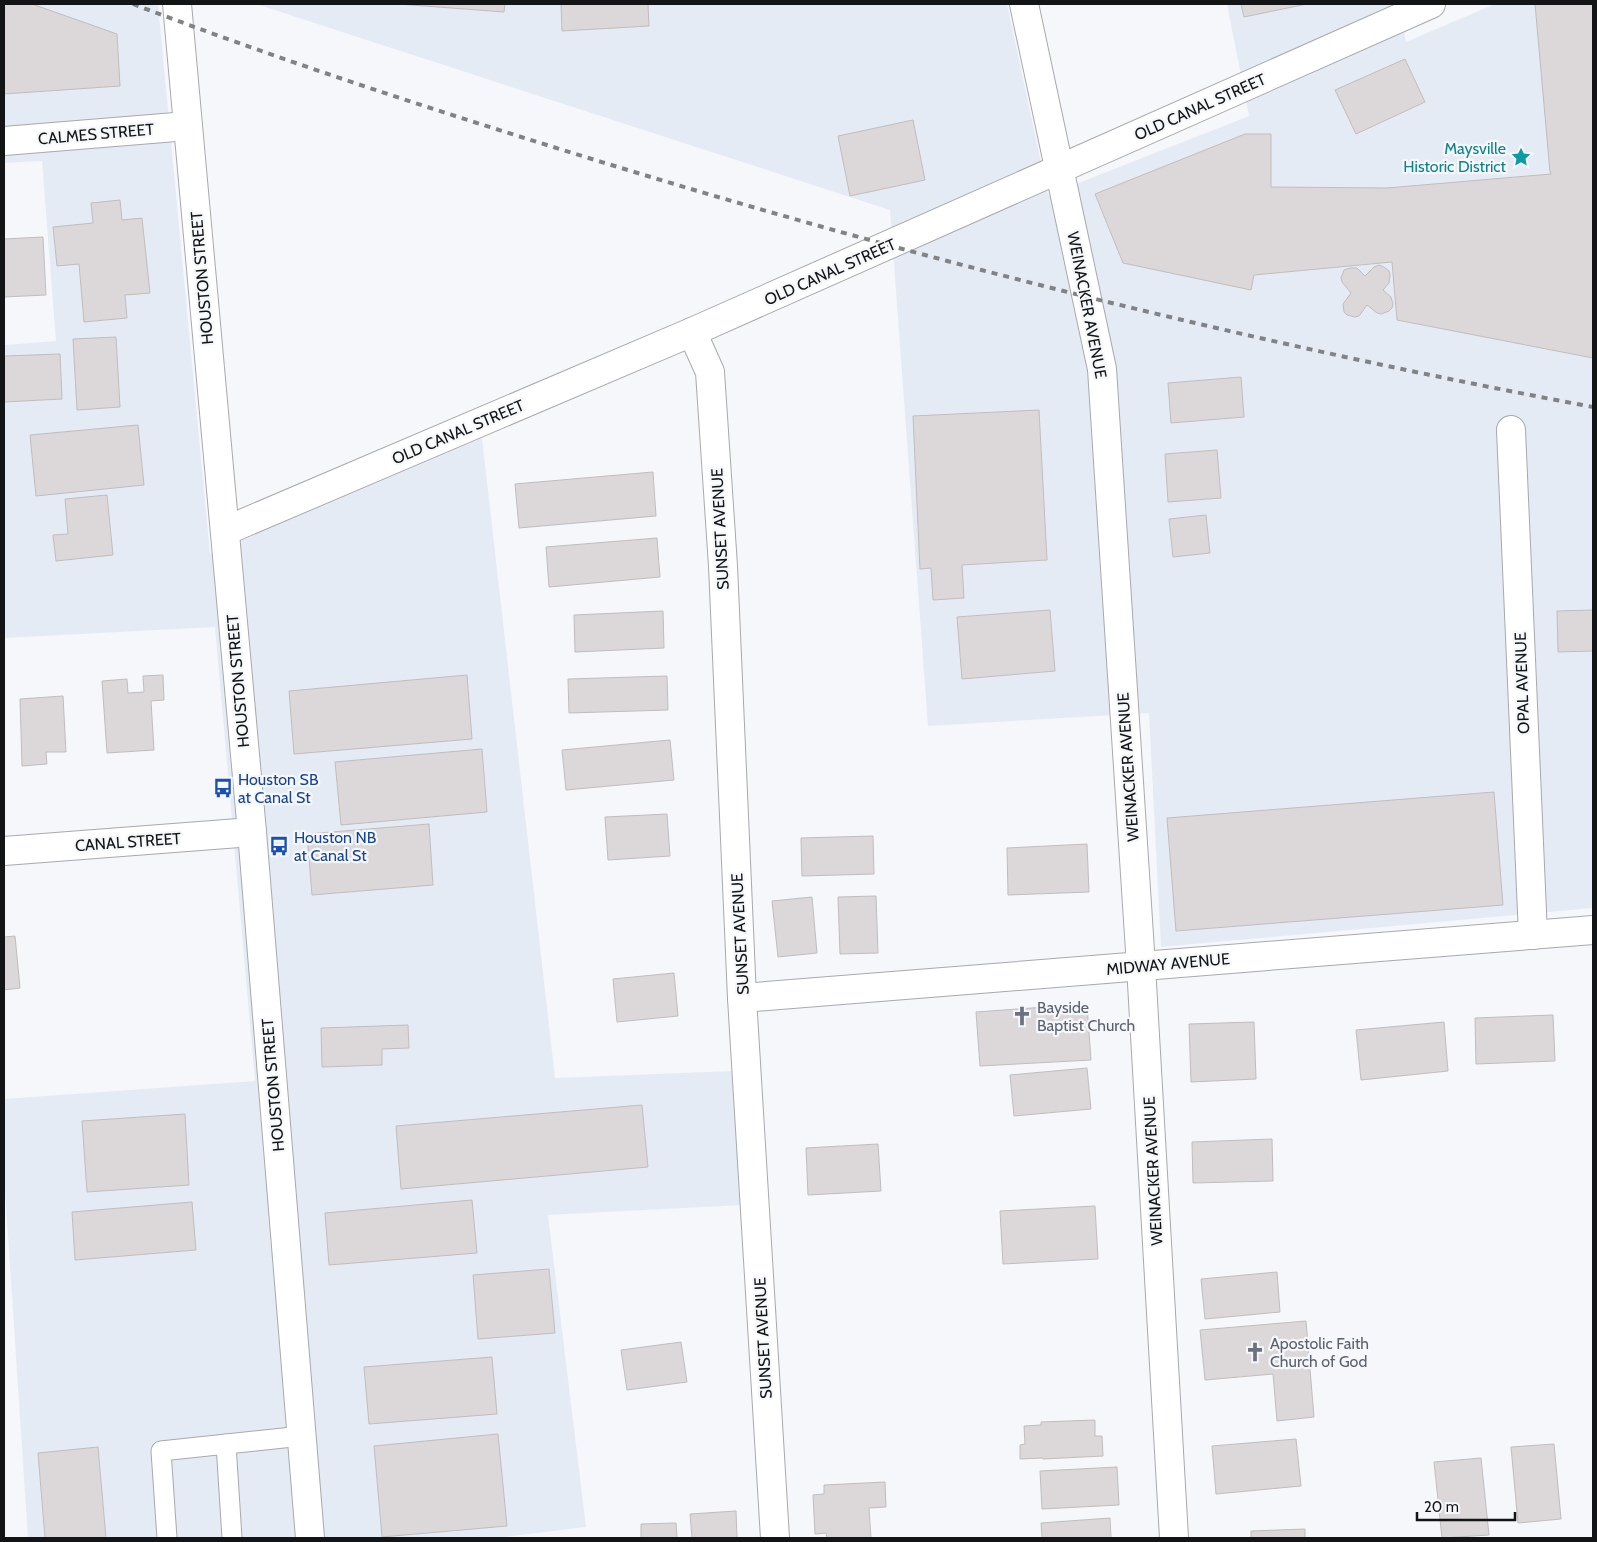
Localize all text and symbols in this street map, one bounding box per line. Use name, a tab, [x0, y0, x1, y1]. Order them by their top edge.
street label: OLD CANAL STREET	[1131, 69, 1269, 145]
street label: CALMES STREET	[37, 119, 155, 149]
place label: Maysville Historic District	[1403, 139, 1507, 176]
place icon: Maysville Historic District	[1510, 146, 1532, 168]
street label: HOUSTON STREET	[187, 210, 217, 345]
street label: WEINACKER AVENUE	[1063, 230, 1111, 380]
street label: OLD CANAL STREET	[761, 234, 899, 310]
street label: OLD CANAL STREET	[389, 395, 527, 468]
street label: SUNSET AVENUE	[707, 467, 733, 590]
street label: HOUSTON STREET	[223, 613, 253, 748]
street label: OPAL AVENUE	[1511, 632, 1533, 734]
street label: WEINACKER AVENUE	[1113, 692, 1143, 842]
place label: Houston SB at Canal St	[238, 770, 319, 807]
bus stop icon: Houston SB at Canal St	[212, 777, 234, 799]
place label: Houston NB at Canal St	[294, 828, 377, 865]
street label: CANAL STREET	[74, 829, 182, 855]
bus stop icon: Houston NB at Canal St	[268, 835, 290, 857]
street label: SUNSET AVENUE	[727, 872, 753, 995]
street label: MIDWAY AVENUE	[1105, 949, 1231, 979]
place label: Bayside Baptist Church	[1037, 998, 1135, 1035]
church icon: Bayside Baptist Church	[1011, 1005, 1033, 1027]
street label: HOUSTON STREET	[258, 1017, 288, 1152]
street label: WEINACKER AVENUE	[1140, 1096, 1166, 1246]
street label: SUNSET AVENUE	[750, 1276, 776, 1399]
place label: Apostolic Faith Church of God	[1270, 1334, 1369, 1371]
church icon: Apostolic Faith Church of God	[1244, 1341, 1266, 1363]
scale bar	[1417, 1490, 1514, 1522]
text: 20 m	[1424, 1498, 1459, 1516]

